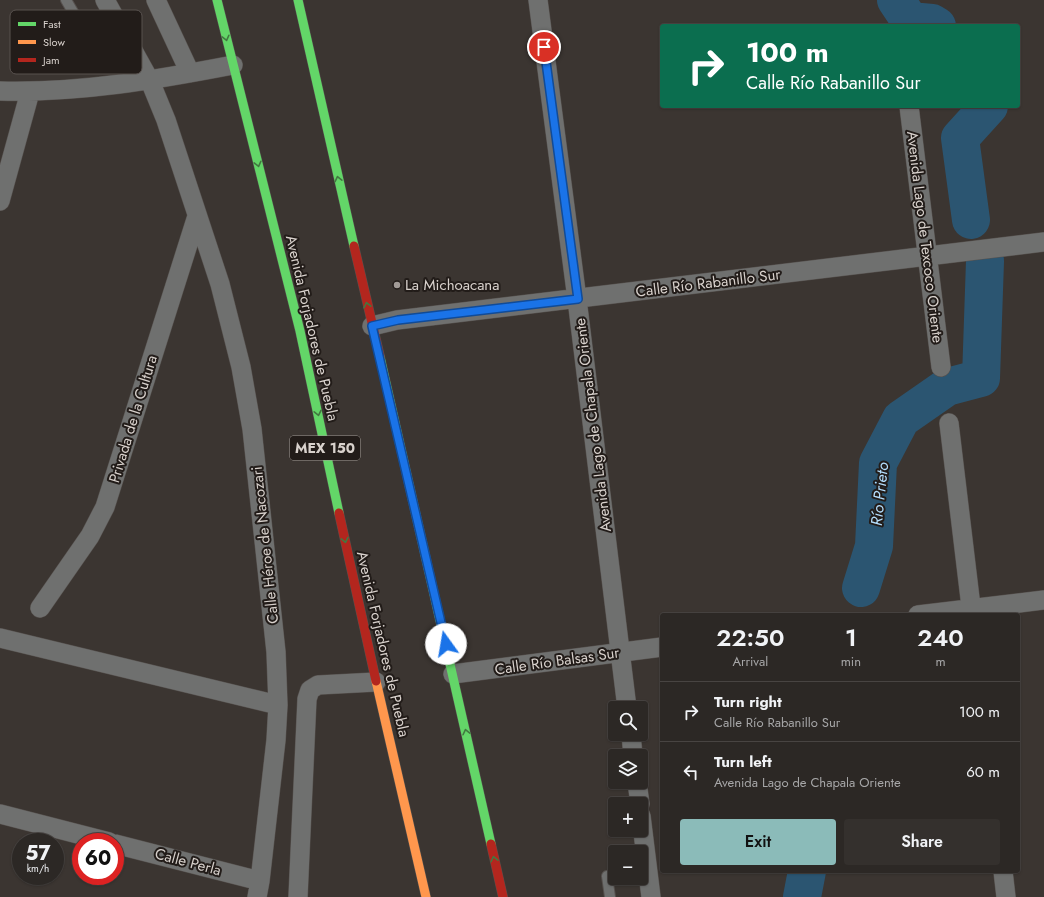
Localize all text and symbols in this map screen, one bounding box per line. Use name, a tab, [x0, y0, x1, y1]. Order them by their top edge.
legend	[10, 10, 142, 74]
text: Fast	[43, 16, 61, 32]
pin	[527, 30, 561, 64]
text: 100 m	[746, 32, 829, 73]
text: Slow	[43, 34, 65, 50]
one-way arrow	[221, 34, 230, 41]
icon: arrive	[533, 36, 555, 58]
icon: right	[680, 40, 732, 92]
text: Jam	[41, 52, 60, 68]
text: Calle Río Rabanillo Sur	[746, 70, 921, 96]
street label: Avenida Lago de Texcoco Oriente	[901, 130, 949, 344]
one-way arrow	[253, 160, 262, 167]
one-way arrow	[335, 175, 343, 182]
street label: Avenida Forjadores de Puebla	[280, 233, 344, 423]
street label: Calle Río Rabanillo Sur	[634, 263, 782, 303]
place label: La Michoacana	[405, 274, 499, 296]
marker: La Michoacana	[392, 280, 402, 290]
one-way arrow	[363, 302, 372, 309]
street label: Avenida Lago de Chapala Oriente	[569, 316, 617, 533]
street label: Privada de la Cultura	[103, 352, 163, 486]
one-way arrow	[313, 410, 321, 416]
road number: MEX 150	[290, 436, 360, 460]
water label: Río Prieto	[865, 461, 894, 527]
street label: Calle Héroe de Nacozari	[246, 465, 284, 625]
one-way arrow	[341, 537, 349, 543]
street label: Avenida Forjadores de Puebla	[351, 549, 415, 739]
text: 22:50	[716, 620, 784, 655]
text: 1	[845, 620, 857, 655]
text: 240	[917, 620, 964, 655]
position arrow	[425, 623, 467, 665]
street label: Calle Río Balsas Sur	[493, 641, 622, 681]
text: Arrival	[732, 652, 768, 671]
text: min	[841, 652, 861, 671]
text: m	[935, 652, 946, 671]
text: Turn right	[714, 691, 782, 713]
map controls	[608, 701, 648, 885]
button: search	[608, 701, 648, 741]
icon: right	[680, 701, 702, 723]
text: 100 m	[959, 701, 1000, 723]
text: Calle Río Rabanillo Sur	[714, 713, 840, 732]
one-way arrow	[462, 729, 470, 735]
button: layers	[608, 749, 648, 789]
text: Turn left	[714, 751, 772, 773]
icon: left	[680, 761, 702, 783]
text: 60 m	[966, 761, 1000, 783]
text: Avenida Lago de Chapala Oriente	[714, 773, 901, 792]
button: +	[608, 797, 648, 837]
button: Exit	[680, 819, 836, 865]
button: Share	[844, 819, 1000, 865]
speed limit sign: 60	[72, 833, 124, 885]
text: 57	[26, 839, 50, 868]
street label: Calle Perla	[152, 843, 224, 881]
button: −	[608, 845, 648, 885]
one-way arrow	[491, 856, 499, 862]
text: km/h	[27, 861, 49, 876]

